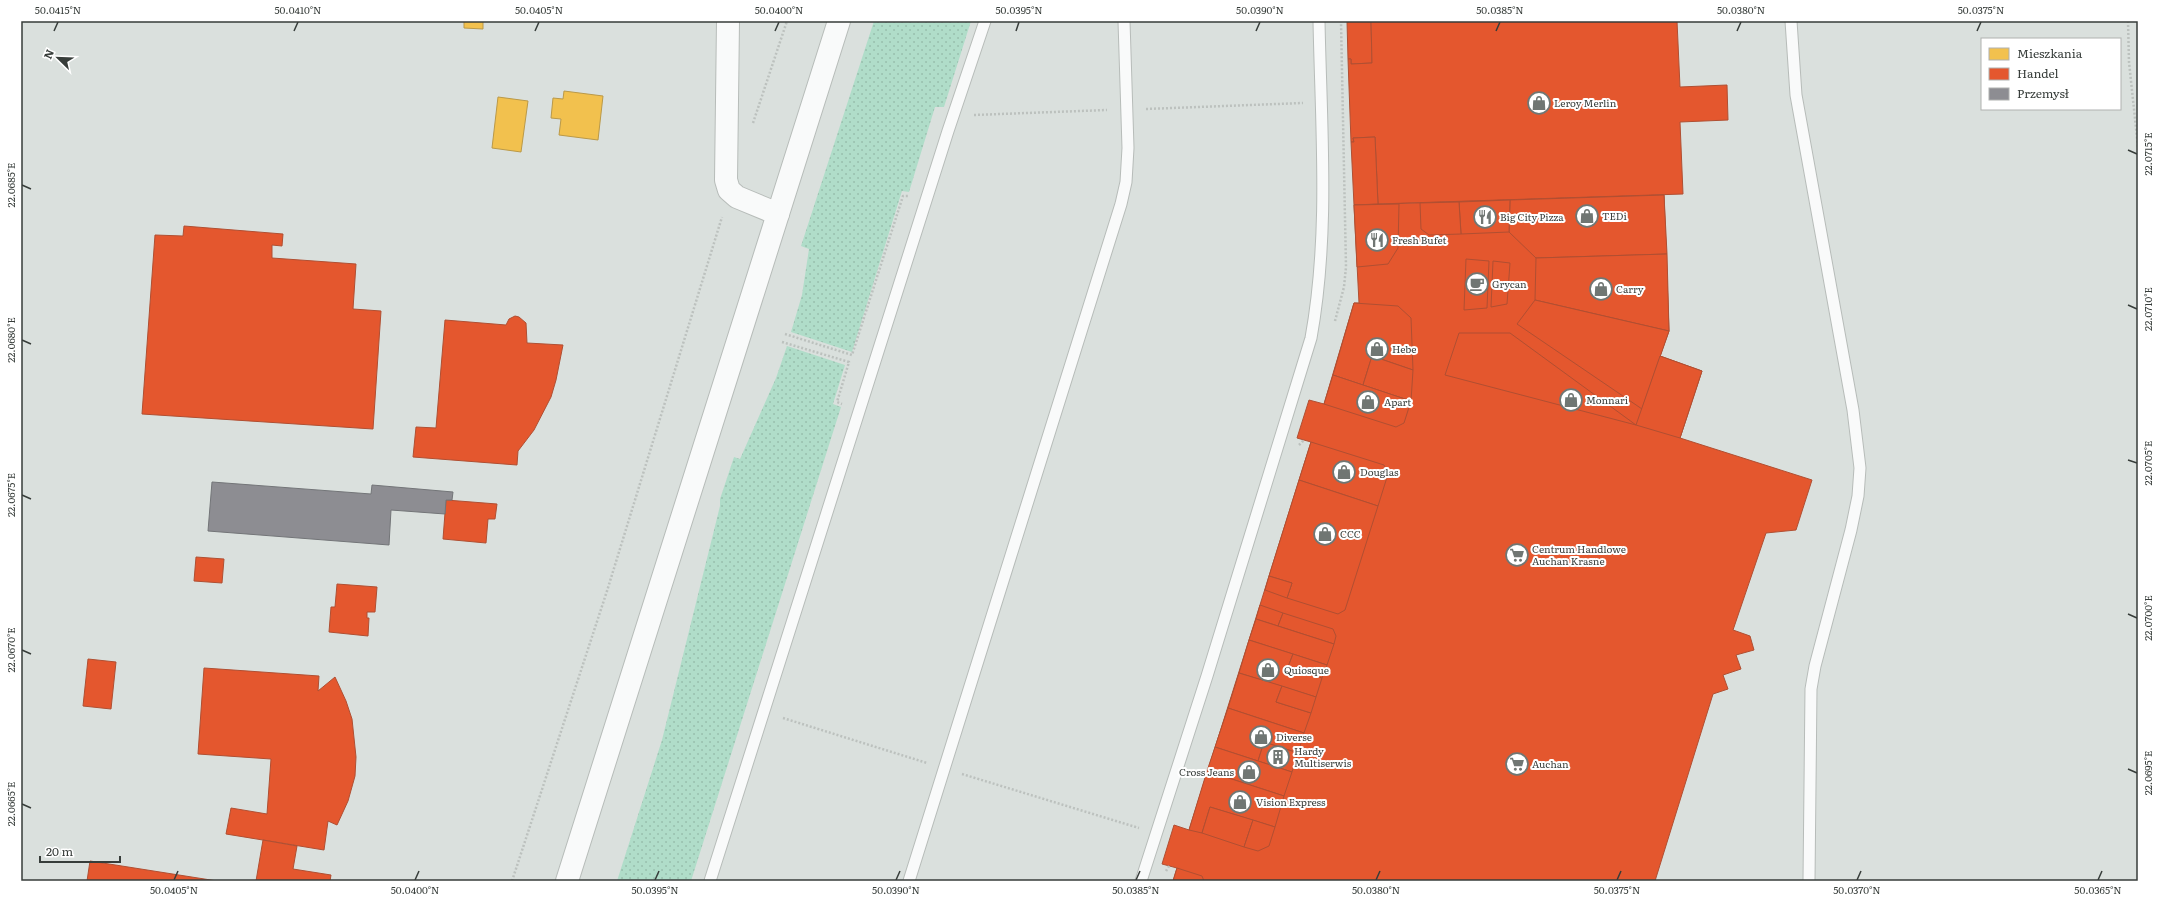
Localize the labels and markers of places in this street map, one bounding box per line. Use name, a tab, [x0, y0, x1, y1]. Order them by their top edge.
shop icon: Leroy Merlin	[1526, 90, 1552, 116]
place label: Leroy Merlin	[1554, 95, 1617, 110]
shop icon: TEDi	[1574, 203, 1600, 229]
restaurant icon: Big City Pizza	[1472, 204, 1498, 230]
place label: TEDi	[1602, 208, 1627, 223]
place label: Big City Pizza	[1500, 209, 1564, 224]
restaurant icon: Fresh Bufet	[1364, 227, 1390, 253]
place label: Fresh Bufet	[1392, 232, 1447, 247]
cafe icon: Grycan	[1464, 271, 1490, 297]
place label: Grycan	[1492, 276, 1527, 291]
shop icon: Carry	[1588, 276, 1614, 302]
place label: Carry	[1616, 281, 1644, 296]
shop icon: Hebe	[1364, 336, 1390, 362]
place label: Hebe	[1392, 341, 1416, 356]
shop icon: Monnari	[1558, 387, 1584, 413]
shop icon: Apart	[1355, 389, 1381, 415]
place label: Monnari	[1586, 392, 1629, 407]
place label: Apart	[1384, 394, 1411, 409]
shop icon: Douglas	[1331, 459, 1357, 485]
place label: Douglas	[1360, 464, 1399, 479]
shop icon: CCC	[1312, 521, 1338, 547]
place label: CCC	[1340, 526, 1361, 541]
place label: Centrum Handlowe Auchan Krasne	[1532, 541, 1626, 568]
supermarket icon: Centrum Handlowe Auchan Krasne	[1504, 542, 1530, 568]
shop icon: Quiosque	[1255, 657, 1281, 683]
place label: Quiosque	[1284, 662, 1329, 677]
shop icon: Diverse	[1248, 724, 1274, 750]
place label: Diverse	[1276, 729, 1312, 744]
place label: Hardy Multiserwis	[1294, 743, 1352, 770]
building icon: Hardy Multiserwis	[1265, 744, 1291, 770]
supermarket icon: Auchan	[1504, 751, 1530, 777]
place label: Auchan	[1532, 756, 1569, 771]
shop icon: Cross Jeans	[1236, 759, 1262, 785]
place label: Cross Jeans	[1179, 764, 1234, 779]
shop icon: Vision Express	[1227, 789, 1253, 815]
place label: Vision Express	[1256, 794, 1326, 809]

